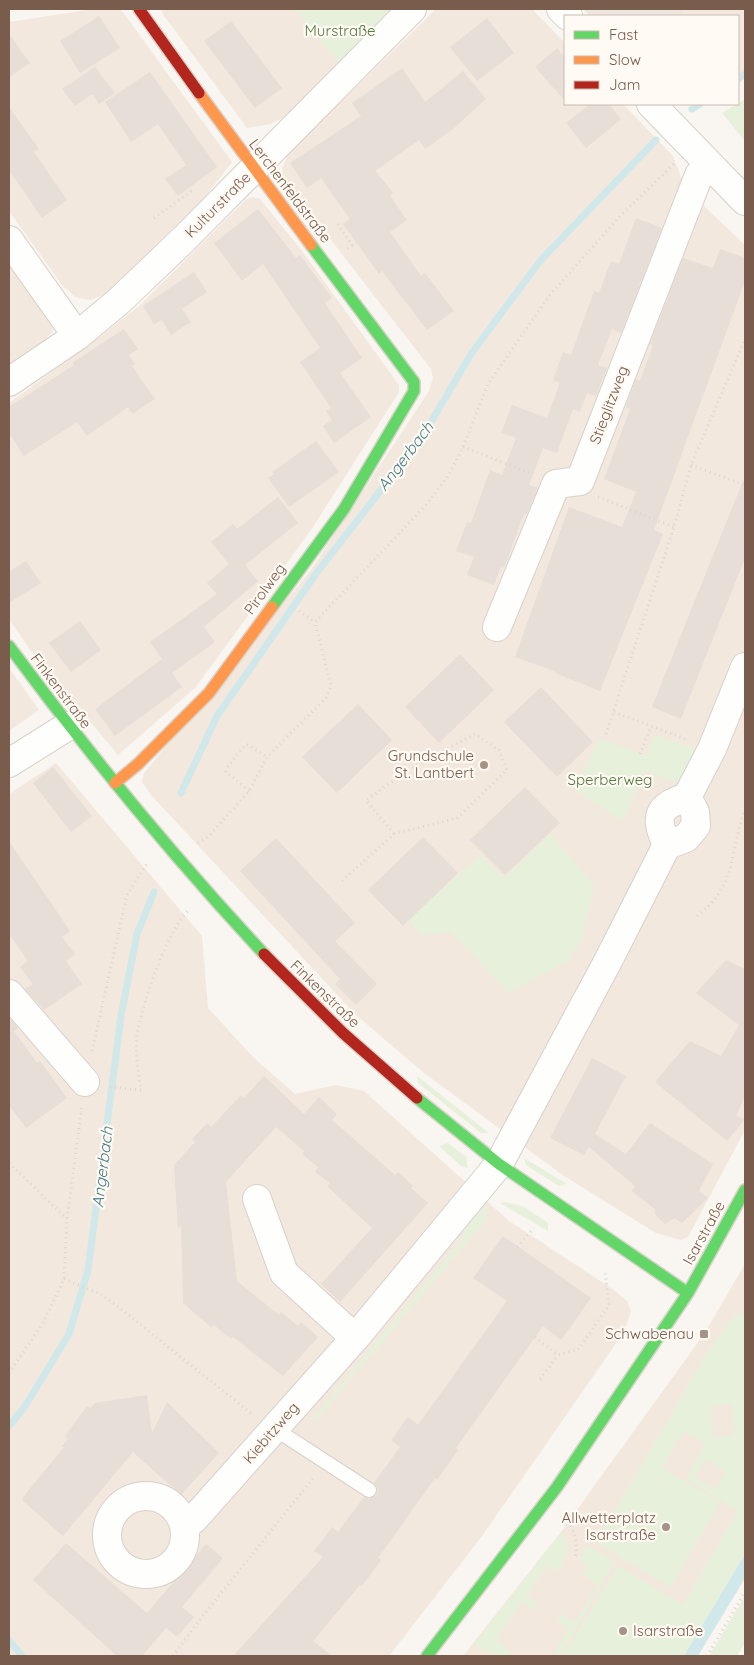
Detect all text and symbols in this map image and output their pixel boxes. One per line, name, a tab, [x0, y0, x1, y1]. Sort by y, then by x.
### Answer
legend	[564, 15, 739, 105]
park label: Murstraße	[304, 21, 376, 40]
text: Fast	[609, 25, 638, 44]
text: Slow	[609, 50, 641, 69]
text: Jam	[609, 75, 640, 94]
street label: Lerchenfeldstraße	[245, 135, 336, 246]
street label: Kulturstraße	[181, 168, 255, 242]
street label: Stieglitzweg	[585, 363, 632, 447]
water label: Angerbach	[373, 417, 438, 494]
street label: Pirolweg	[240, 559, 290, 618]
street label: Finkenstraße	[27, 649, 96, 732]
place label: Grundschule St. Lantbert	[388, 746, 474, 782]
marker: Grundschule St. Lantbert	[478, 759, 490, 771]
park label: Sperberweg	[568, 770, 652, 789]
street label: Finkenstraße	[287, 956, 364, 1032]
water label: Angerbach	[87, 1125, 117, 1209]
street label: Isarstraße	[678, 1197, 729, 1268]
place label: Schwabenau	[605, 1324, 694, 1343]
marker: Schwabenau	[698, 1328, 710, 1340]
street label: Kiebitzweg	[239, 1398, 303, 1467]
place label: Allwetterplatz Isarstraße	[562, 1508, 656, 1544]
marker: Allwetterplatz Isarstraße	[660, 1521, 672, 1533]
place label: Isarstraße	[633, 1621, 703, 1640]
marker: Isarstraße	[617, 1625, 629, 1637]

